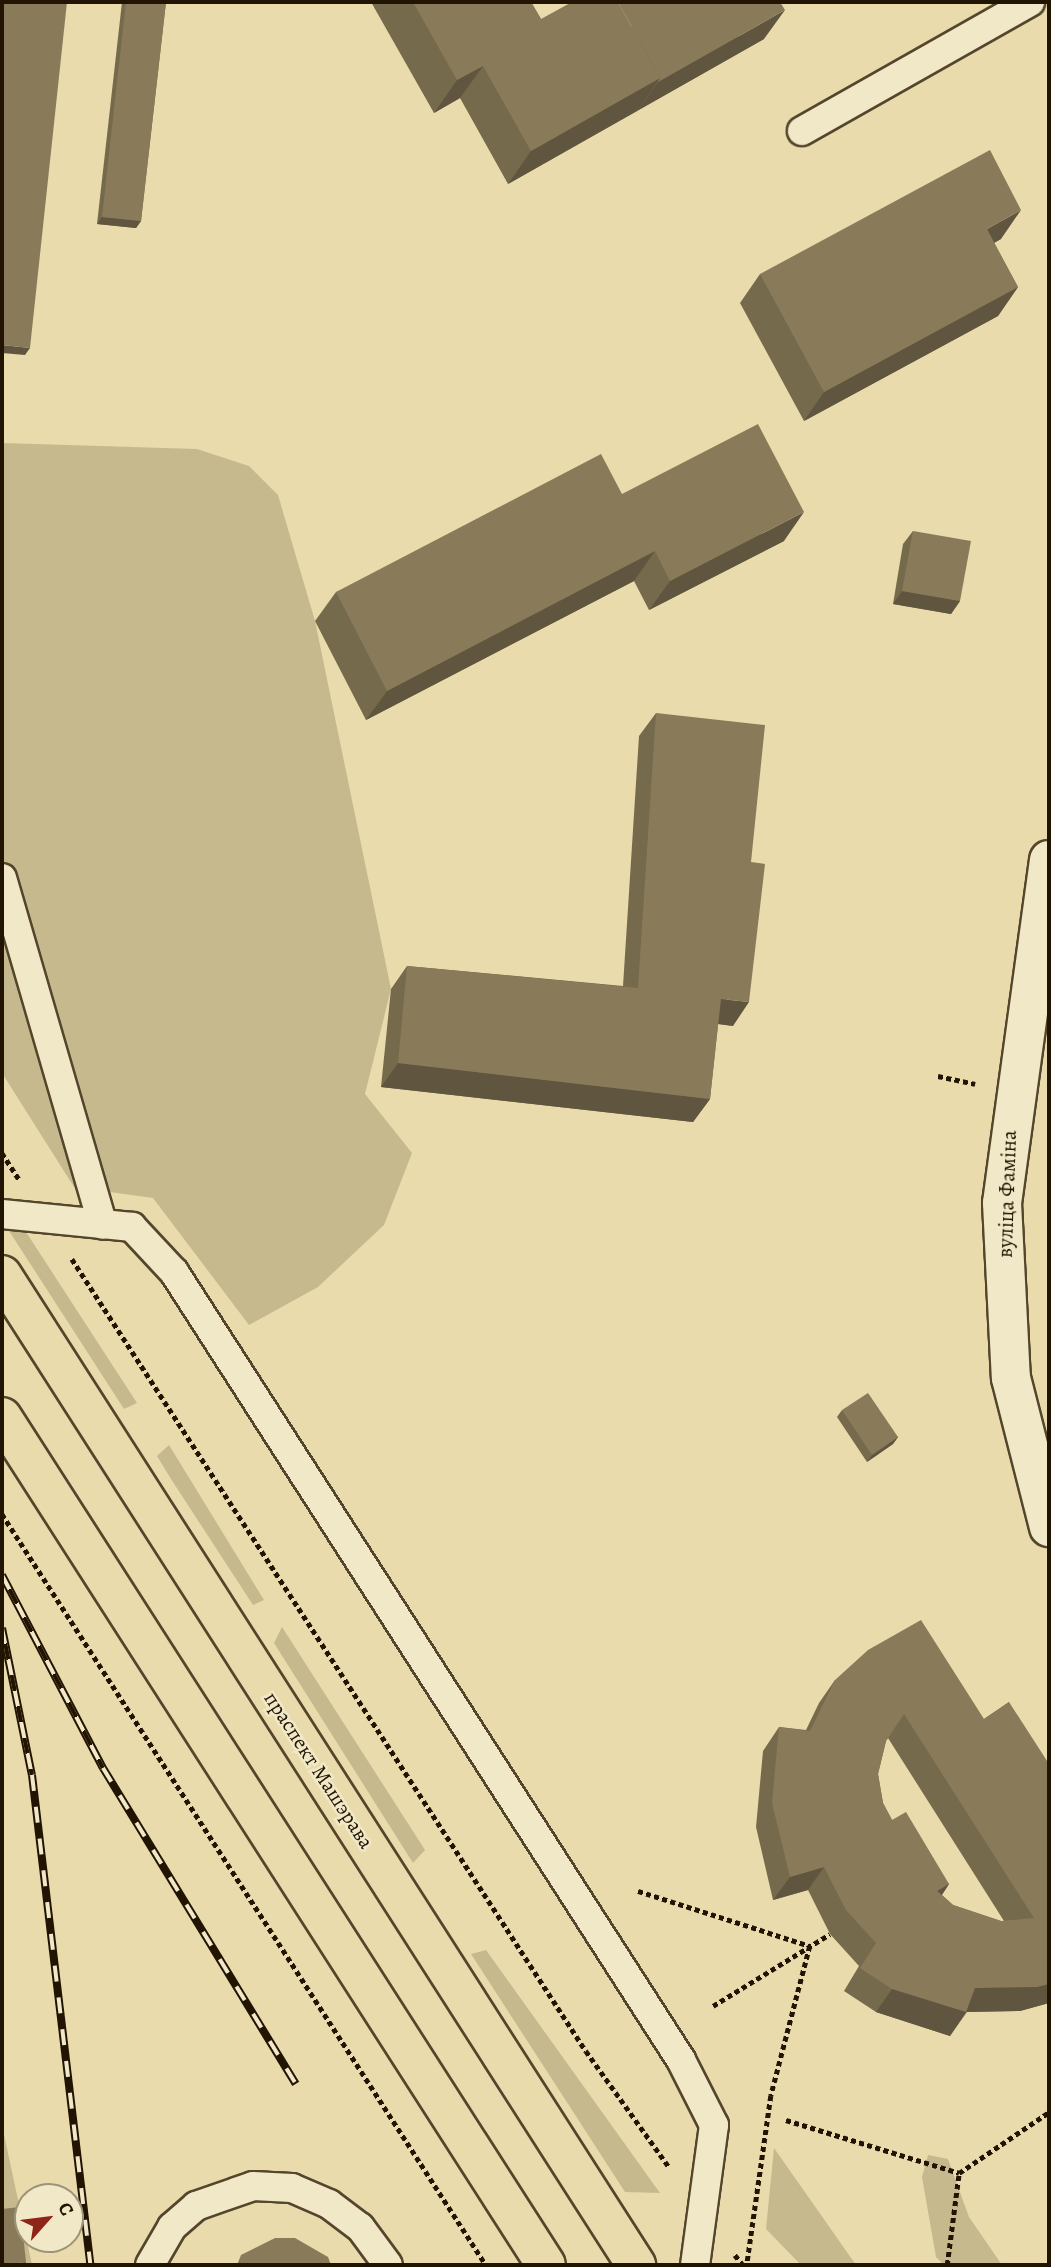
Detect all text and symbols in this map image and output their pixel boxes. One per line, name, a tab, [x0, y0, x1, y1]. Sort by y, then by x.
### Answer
street label: вуліца Фаміна	[992, 1130, 1022, 1258]
street label: праспект Машэрава	[259, 1687, 379, 1853]
north arrow	[14, 2183, 84, 2253]
text: С	[52, 2198, 80, 2220]

